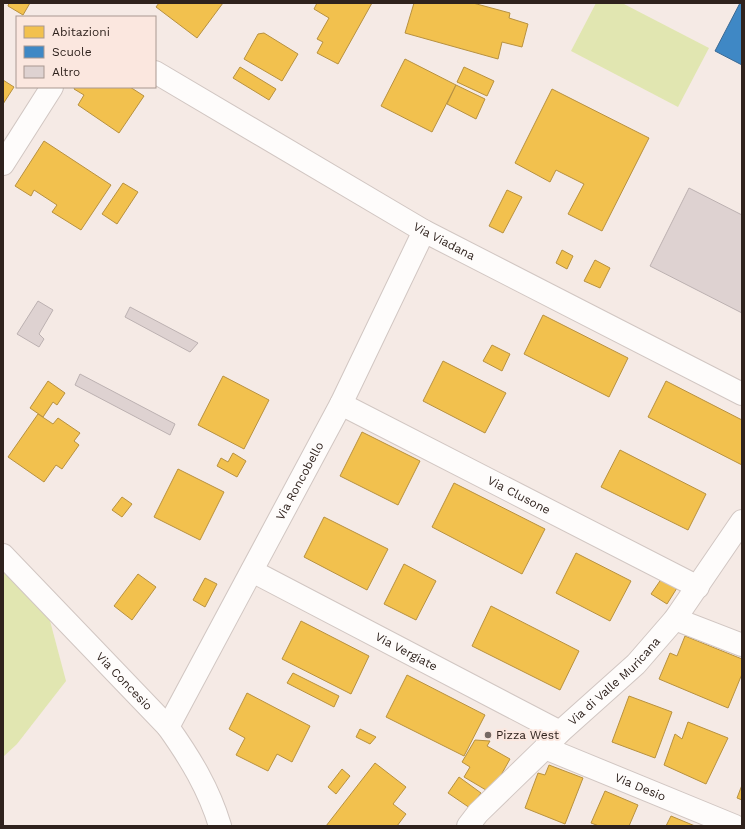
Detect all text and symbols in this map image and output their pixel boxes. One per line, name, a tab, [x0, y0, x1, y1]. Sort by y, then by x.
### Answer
legend	[16, 16, 156, 88]
text: Abitazioni	[52, 25, 110, 39]
text: Scuole	[52, 45, 92, 59]
text: Altro	[52, 65, 80, 79]
street label: Via Viadana	[411, 219, 477, 263]
street label: Via Roncobello	[273, 439, 326, 523]
street label: Via Clusone	[485, 473, 553, 517]
street label: Via Vergiate	[373, 630, 440, 674]
street label: Via di Valle Muricana	[565, 634, 663, 728]
street label: Via Concesio	[93, 649, 155, 713]
place label: Pizza West	[496, 728, 559, 742]
marker: Pizza West	[483, 730, 493, 740]
street label: Via Desio	[613, 770, 668, 804]

